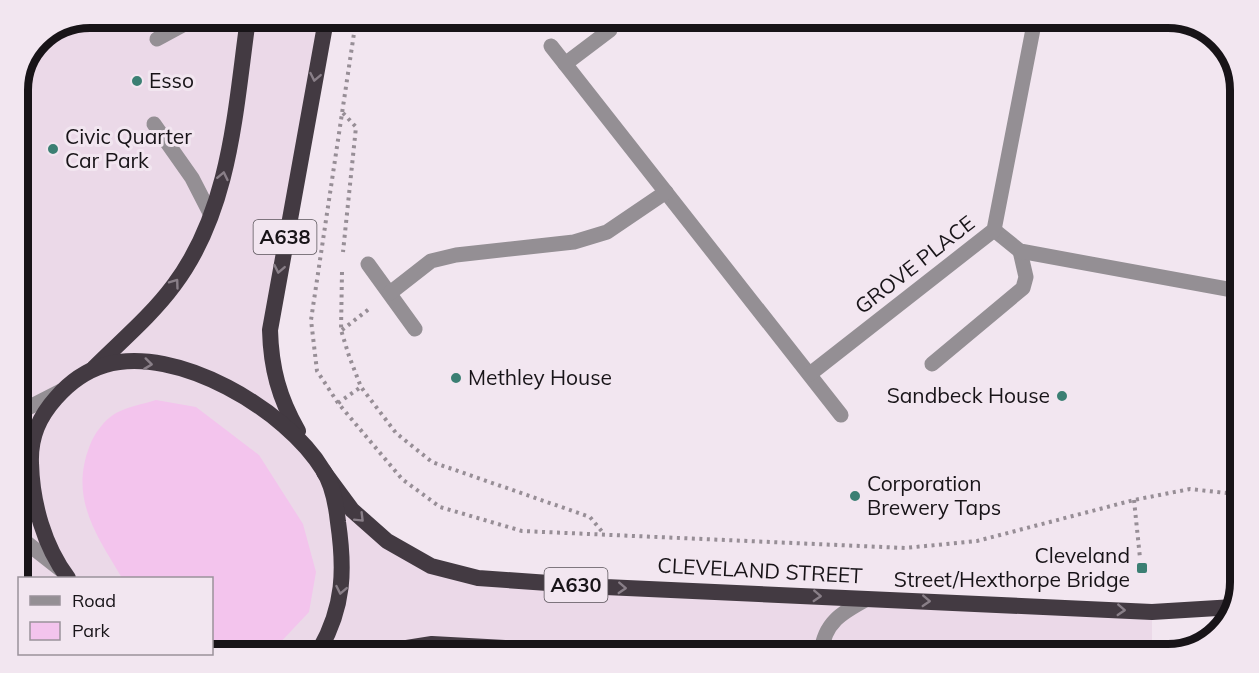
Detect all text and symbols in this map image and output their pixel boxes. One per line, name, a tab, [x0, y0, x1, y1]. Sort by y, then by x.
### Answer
place label: Esso	[149, 67, 194, 93]
one-way arrow	[309, 72, 322, 82]
marker: Esso	[130, 74, 144, 88]
place label: Civic Quarter Car Park	[65, 123, 192, 173]
marker: Civic Quarter Car Park	[46, 142, 60, 156]
one-way arrow	[216, 171, 229, 181]
street label: GROVE PLACE	[849, 209, 979, 319]
road number: A638	[254, 220, 316, 254]
one-way arrow	[273, 263, 286, 273]
one-way arrow	[168, 278, 179, 289]
one-way arrow	[144, 357, 153, 369]
place label: Methley House	[468, 364, 612, 390]
marker: Methley House	[449, 371, 463, 385]
place label: Sandbeck House	[887, 382, 1050, 408]
marker: Sandbeck House	[1055, 389, 1069, 403]
place label: Corporation Brewery Taps	[867, 470, 1001, 520]
marker: Corporation Brewery Taps	[848, 489, 862, 503]
one-way arrow	[353, 511, 363, 522]
place label: Cleveland Street/Hexthorpe Bridge	[894, 542, 1130, 592]
street label: CLEVELAND STREET	[657, 552, 864, 588]
marker: Cleveland Street/Hexthorpe Bridge	[1135, 561, 1149, 575]
road number: A630	[544, 568, 608, 602]
legend	[18, 577, 213, 655]
one-way arrow	[617, 581, 626, 594]
one-way arrow	[335, 585, 348, 595]
text: Road	[72, 589, 116, 612]
one-way arrow	[812, 590, 821, 603]
one-way arrow	[921, 595, 930, 608]
one-way arrow	[1116, 604, 1125, 617]
text: Park	[72, 619, 111, 642]

